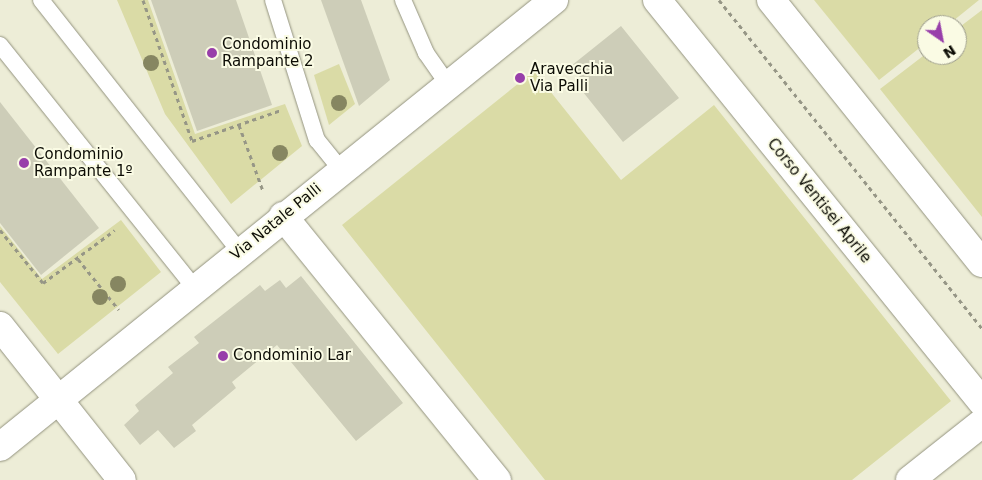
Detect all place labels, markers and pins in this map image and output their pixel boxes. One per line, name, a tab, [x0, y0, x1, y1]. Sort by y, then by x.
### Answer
place label: Condominio Rampante 2	[222, 35, 314, 70]
marker: Condominio Rampante 2	[206, 47, 218, 59]
place label: Aravecchia Via Palli	[530, 60, 613, 95]
marker: Aravecchia Via Palli	[514, 72, 526, 84]
place label: Condominio Rampante 1º	[34, 145, 133, 180]
marker: Condominio Rampante 1º	[18, 157, 30, 169]
place label: Condominio Lar	[233, 347, 351, 365]
marker: Condominio Lar	[217, 350, 229, 362]

